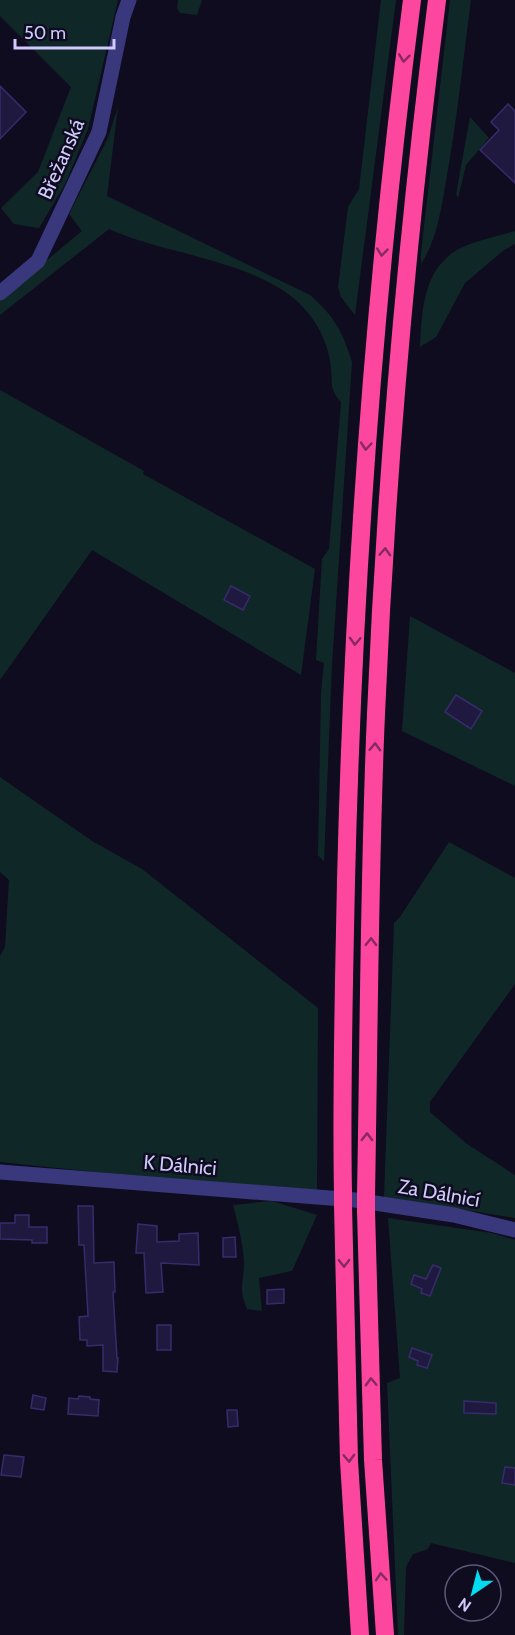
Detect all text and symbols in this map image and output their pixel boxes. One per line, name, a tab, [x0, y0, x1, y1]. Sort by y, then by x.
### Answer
scale bar	[15, 12, 114, 50]
text: 50 m	[24, 22, 66, 44]
one-way arrow	[399, 53, 411, 63]
street label: Břežanská	[33, 115, 89, 203]
one-way arrow	[376, 247, 389, 256]
one-way arrow	[360, 442, 373, 451]
one-way arrow	[378, 548, 391, 557]
one-way arrow	[348, 636, 361, 645]
one-way arrow	[369, 742, 381, 751]
one-way arrow	[365, 937, 377, 946]
one-way arrow	[361, 1132, 373, 1141]
street label: K Dálnici	[142, 1150, 218, 1180]
street label: Za Dálnicí	[396, 1174, 482, 1212]
one-way arrow	[338, 1259, 351, 1268]
one-way arrow	[365, 1377, 378, 1386]
one-way arrow	[343, 1454, 355, 1463]
north arrow	[443, 1563, 503, 1623]
one-way arrow	[375, 1572, 388, 1581]
text: N	[455, 1594, 475, 1616]

